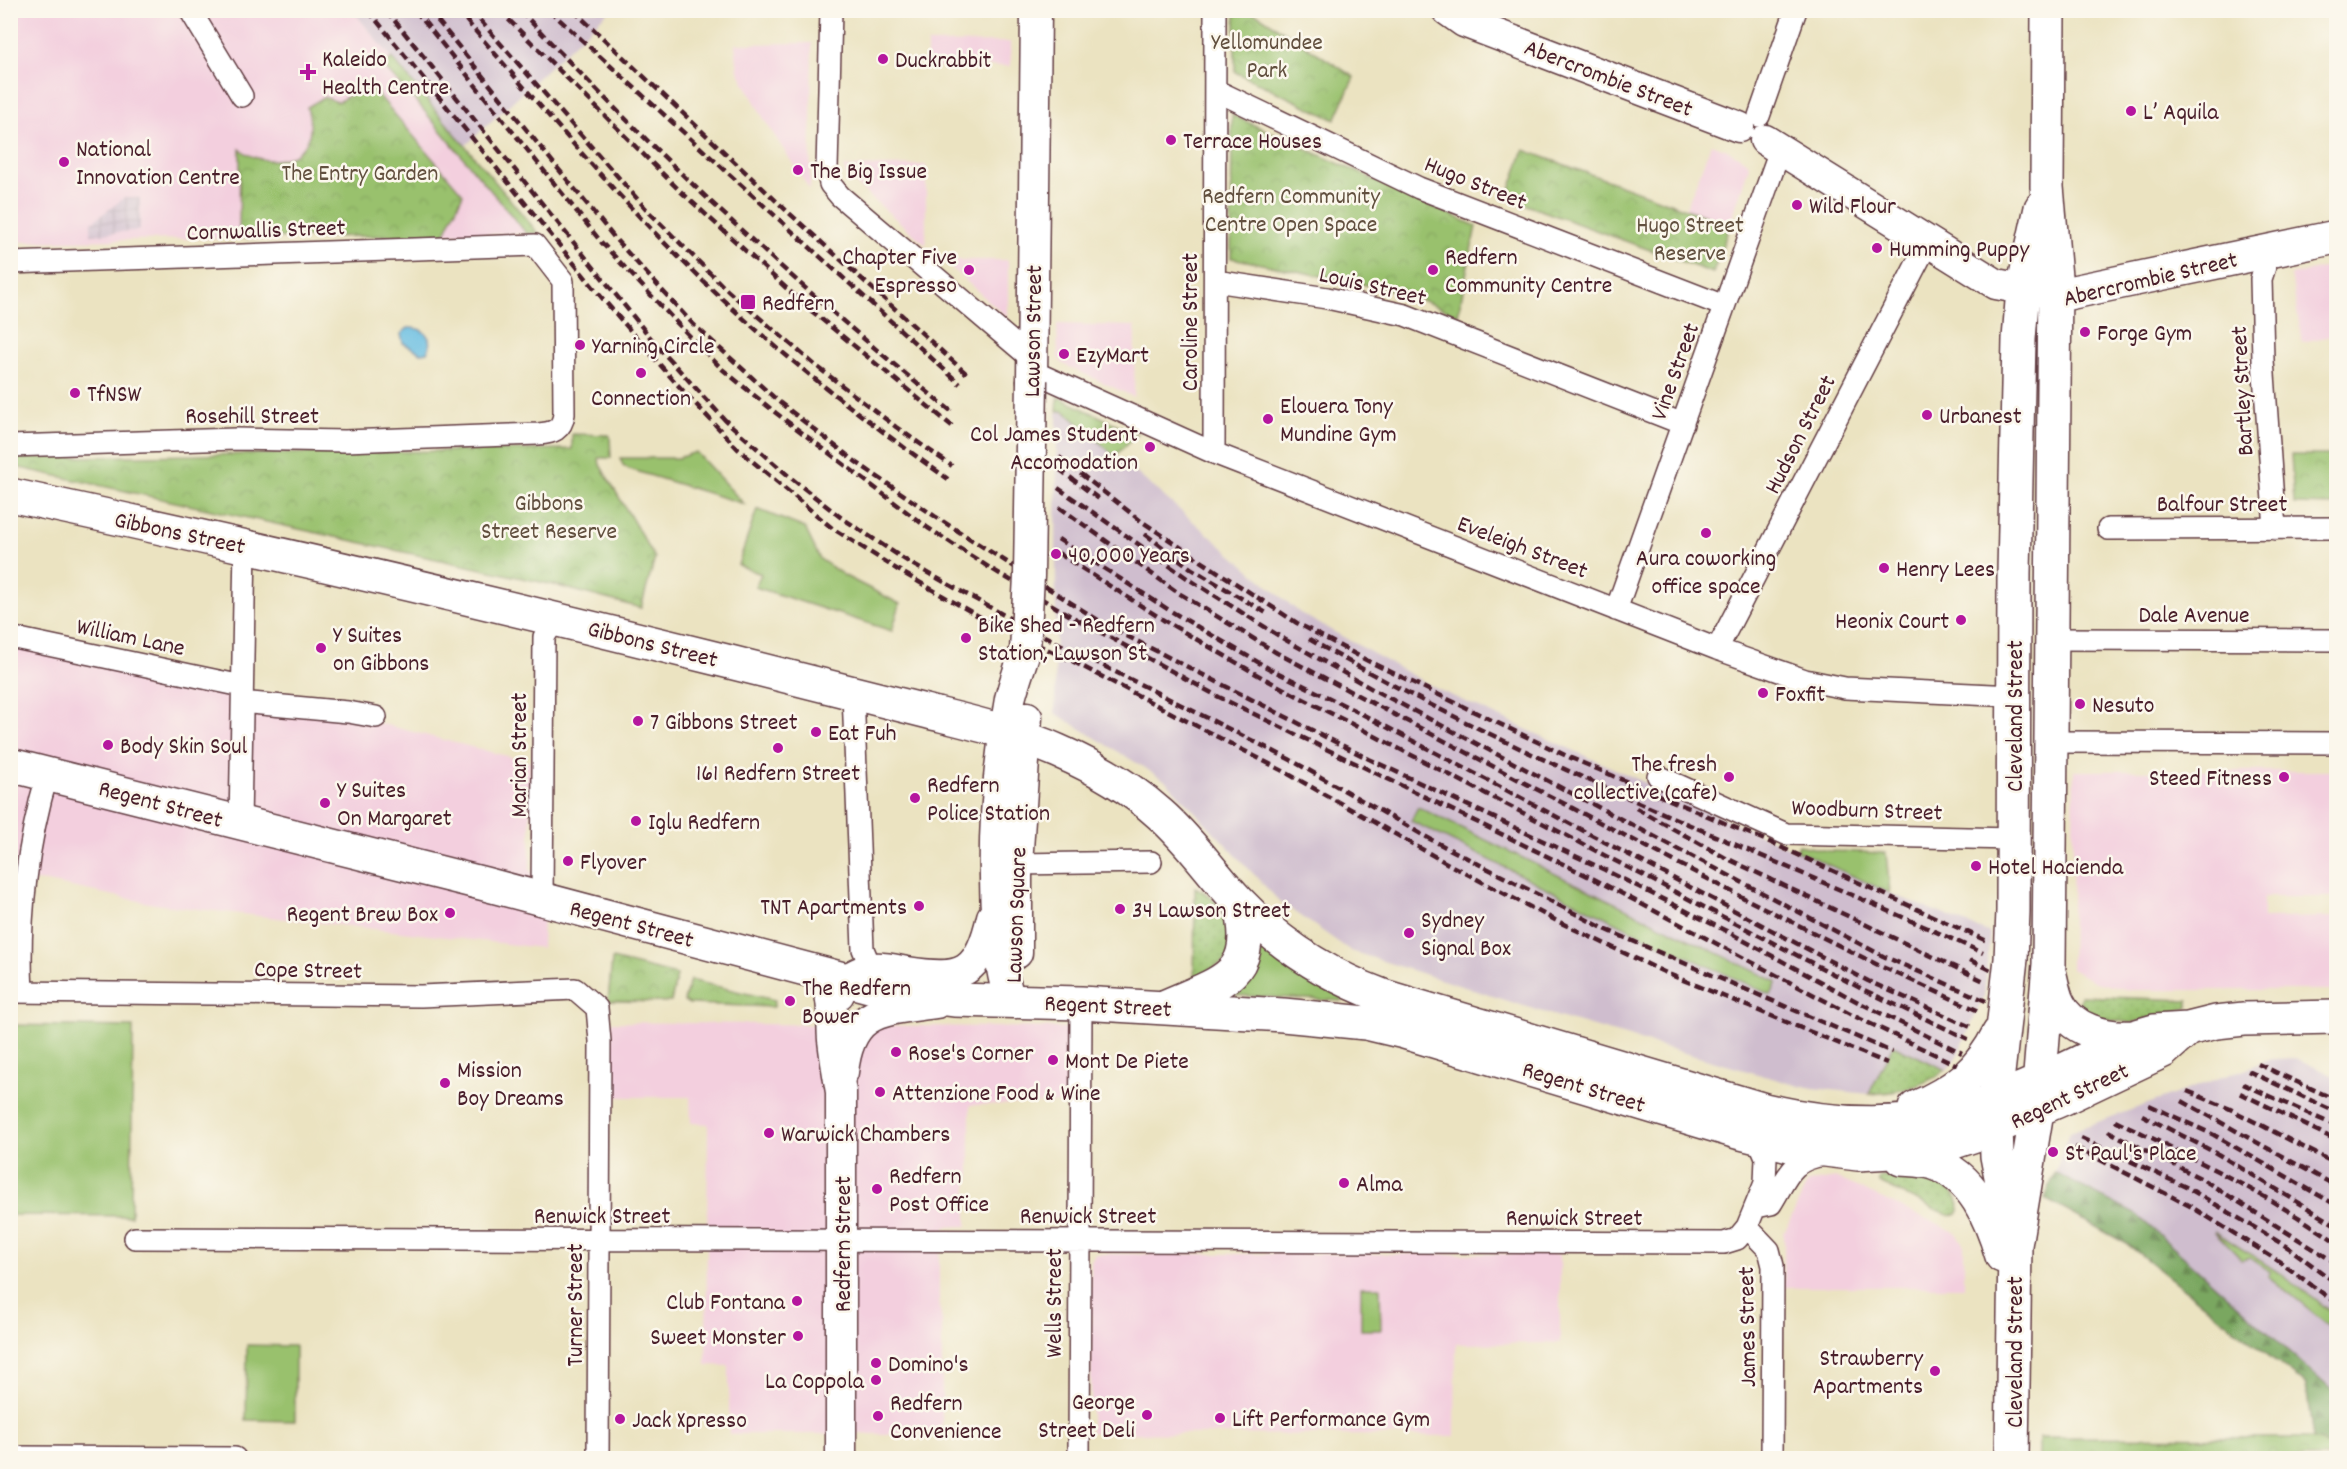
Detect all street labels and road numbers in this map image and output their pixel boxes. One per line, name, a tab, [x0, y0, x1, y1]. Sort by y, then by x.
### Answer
street label: Abercrombie Street	[1519, 32, 1697, 128]
street label: Hugo Street	[1419, 149, 1531, 221]
street label: Cornwallis Street	[186, 212, 346, 252]
street label: Abercrombie Street	[2060, 244, 2241, 317]
street label: Caroline Street	[1175, 253, 1209, 391]
street label: Louis Street	[1315, 259, 1429, 317]
street label: Lawson Street	[1017, 265, 1053, 397]
street label: Vine Street	[1644, 318, 1710, 425]
street label: Bartley Street	[2224, 325, 2264, 457]
street label: Hudson Street	[1757, 370, 1846, 501]
street label: Rosehill Street	[185, 401, 319, 435]
street label: Balfour Street	[2157, 489, 2287, 523]
street label: Gibbons Street	[111, 504, 248, 565]
street label: Eveleigh Street	[1452, 508, 1592, 589]
street label: Dale Avenue	[2138, 600, 2250, 634]
street label: William Lane	[73, 611, 188, 667]
street label: Gibbons Street	[584, 613, 721, 679]
street label: Cleveland Street	[2000, 640, 2034, 792]
street label: Marian Street	[504, 692, 538, 817]
street label: Regent Street	[94, 773, 226, 839]
street label: Woodburn Street	[1791, 792, 1943, 832]
street label: Lawson Square	[999, 846, 1037, 984]
street label: Regent Street	[565, 893, 697, 959]
street label: Cope Street	[254, 954, 362, 990]
street label: Regent Street	[1043, 988, 1172, 1028]
street label: Regent Street	[1517, 1054, 1649, 1124]
street label: Regent Street	[2005, 1055, 2135, 1140]
street label: Redfern Street	[828, 1176, 862, 1312]
street label: Renwick Street	[534, 1201, 670, 1235]
street label: Renwick Street	[1020, 1201, 1156, 1235]
street label: Renwick Street	[1506, 1203, 1642, 1237]
street label: Turner Street	[560, 1243, 594, 1367]
street label: Wells Street	[1039, 1248, 1073, 1358]
street label: James Street	[1731, 1266, 1767, 1388]
street label: Cleveland Street	[2000, 1276, 2034, 1428]

